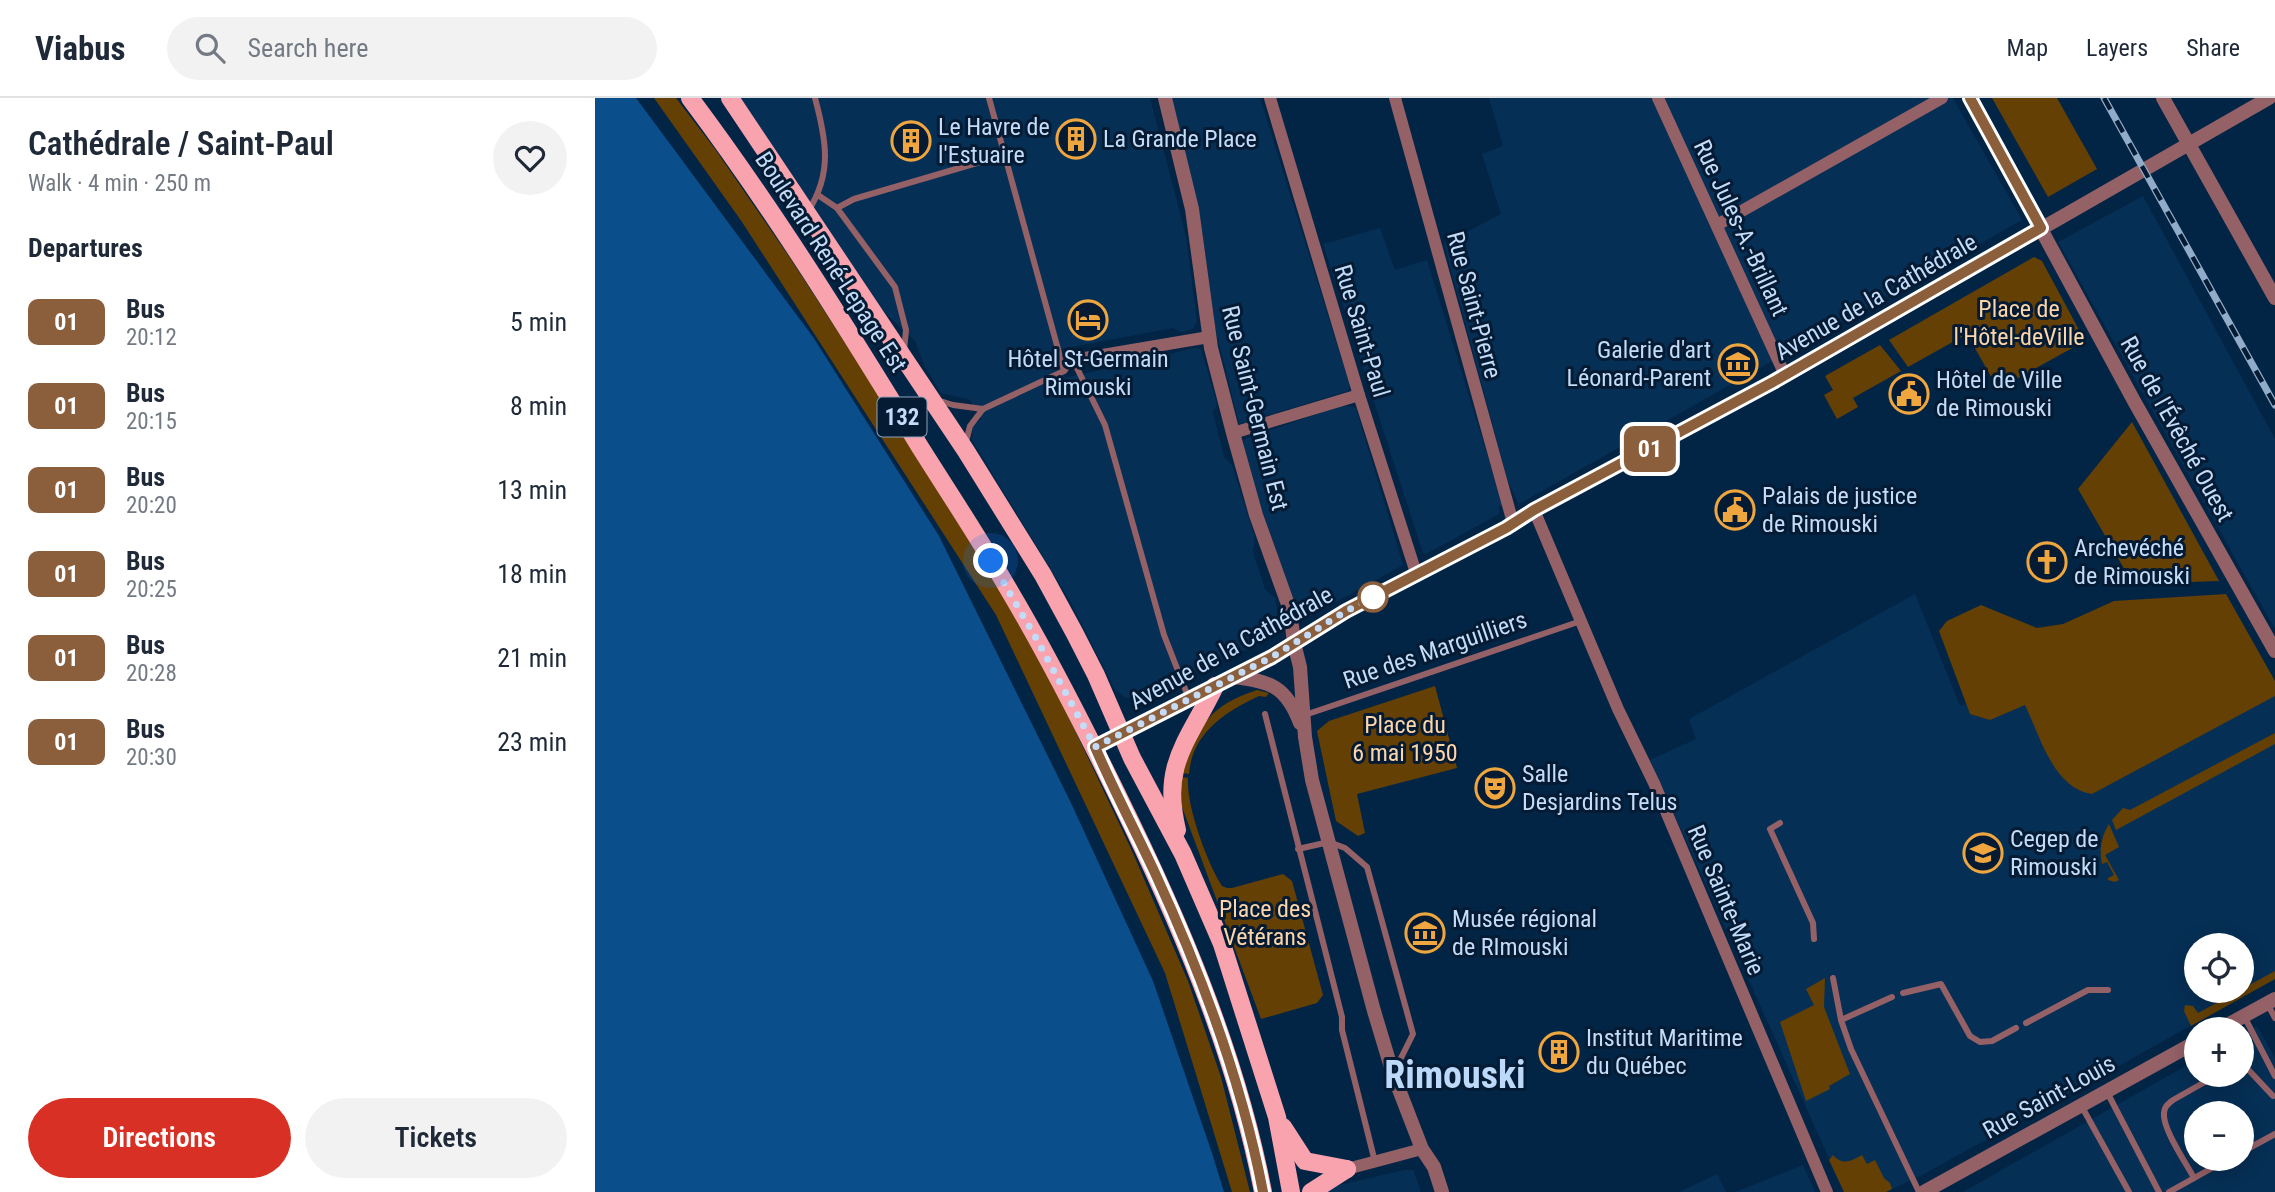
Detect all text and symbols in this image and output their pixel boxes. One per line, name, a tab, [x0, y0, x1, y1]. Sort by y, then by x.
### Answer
search box	[167, 17, 657, 80]
text: Viabus	[35, 29, 125, 68]
icon: search	[191, 29, 229, 67]
text: Search here	[247, 33, 368, 63]
text: Map	[2007, 34, 2048, 62]
text: Layers	[2086, 34, 2148, 62]
text: Share	[2186, 34, 2240, 62]
place label: Le Havre de l'Estuaire	[938, 113, 1050, 169]
building icon: La Grande Place	[1055, 118, 1097, 160]
building icon: Le Havre de l'Estuaire	[890, 120, 932, 162]
button: heart	[493, 121, 567, 195]
text: Cathédrale / Saint-Paul	[28, 124, 334, 163]
place label: La Grande Place	[1103, 125, 1257, 153]
street label: Rue Jules-A.-Brillant	[1688, 135, 1794, 321]
street label: Boulevard René-Lepage Est	[749, 147, 913, 377]
text: Walk · 4 min · 250 m	[28, 170, 211, 197]
street label: Rue Saint-Pierre	[1441, 228, 1507, 382]
street label: Avenue de la Cathédrale	[1770, 228, 1982, 366]
text: Departures	[28, 233, 143, 263]
street label: Rue Saint-Paul	[1329, 261, 1395, 401]
text: Bus	[126, 294, 165, 324]
park label: Place de l'Hôtel-deVille	[1954, 295, 2084, 351]
hotel icon: Hôtel St-Germain Rimouski	[1067, 299, 1109, 341]
street label: Rue Saint-Germain Est	[1216, 303, 1294, 513]
text: 5 min	[510, 307, 567, 337]
text: 01	[54, 308, 79, 336]
text: 20:12	[126, 324, 177, 351]
street label: Rue de l'Évêché Ouest	[2115, 332, 2239, 526]
place label: Galerie d'art Léonard-Parent	[1566, 336, 1711, 392]
museum icon: Galerie d'art Léonard-Parent	[1717, 343, 1759, 385]
place label: Hôtel St-Germain Rimouski	[1007, 345, 1169, 401]
place label: Hôtel de Ville de Rimouski	[1936, 366, 2062, 422]
public building icon: Hôtel de Ville de Rimouski	[1888, 373, 1930, 415]
text: Bus	[126, 378, 165, 408]
text: 8 min	[510, 391, 567, 421]
text: 01	[54, 392, 79, 420]
road number: 132	[877, 398, 927, 436]
text: 20:15	[126, 408, 177, 435]
line badge: 01	[1619, 426, 1681, 472]
text: 01	[1638, 435, 1662, 463]
text: Bus	[126, 462, 165, 492]
text: 13 min	[497, 475, 567, 505]
text: 01	[54, 476, 79, 504]
place label: Palais de justice de Rimouski	[1762, 482, 1917, 538]
public building icon: Palais de justice de Rimouski	[1714, 489, 1756, 531]
text: 20:20	[126, 492, 177, 519]
place label: Archevéché de Rimouski	[2074, 534, 2190, 590]
church icon: Archevéché de Rimouski	[2026, 541, 2068, 583]
your location	[973, 543, 1008, 578]
text: Bus	[126, 546, 165, 576]
text: 18 min	[497, 559, 567, 589]
text: 01	[54, 560, 79, 588]
text: 20:25	[126, 576, 177, 603]
street label: Avenue de la Cathédrale	[1125, 581, 1337, 715]
unlabelled marker	[1358, 582, 1388, 612]
street label: Rue des Marguilliers	[1339, 605, 1531, 695]
text: Bus	[126, 630, 165, 660]
text: 21 min	[497, 643, 567, 673]
text: 01	[54, 644, 79, 672]
text: 20:28	[126, 660, 177, 687]
park label: Place du 6 mai 1950	[1352, 711, 1458, 767]
text: Bus	[126, 714, 165, 744]
text: 23 min	[497, 727, 567, 757]
text: 01	[54, 728, 79, 756]
text: 20:30	[126, 744, 177, 771]
place label: Salle Desjardins Telus	[1522, 760, 1678, 816]
theatre icon: Salle Desjardins Telus	[1474, 767, 1516, 809]
street label: Rue Sainte-Marie	[1682, 821, 1770, 979]
place label: Cegep de Rimouski	[2010, 825, 2098, 881]
school or university icon: Cegep de Rimouski	[1962, 832, 2004, 874]
park label: Place des Vétérans	[1219, 895, 1311, 951]
place label: Musée régional de RImouski	[1452, 905, 1597, 961]
museum icon: Musée régional de RImouski	[1404, 912, 1446, 954]
map controls	[2184, 933, 2254, 1171]
button: locate	[2184, 933, 2254, 1003]
button: +	[2184, 1017, 2254, 1087]
place label: Institut Maritime du Québec	[1586, 1024, 1743, 1080]
building icon: Institut Maritime du Québec	[1538, 1031, 1580, 1073]
street label: Rue Saint-Louis	[1978, 1049, 2120, 1145]
district label: Rimouski	[1384, 1053, 1526, 1097]
button: Directions	[28, 1098, 291, 1178]
button: Tickets	[305, 1098, 567, 1178]
button: −	[2184, 1101, 2254, 1171]

